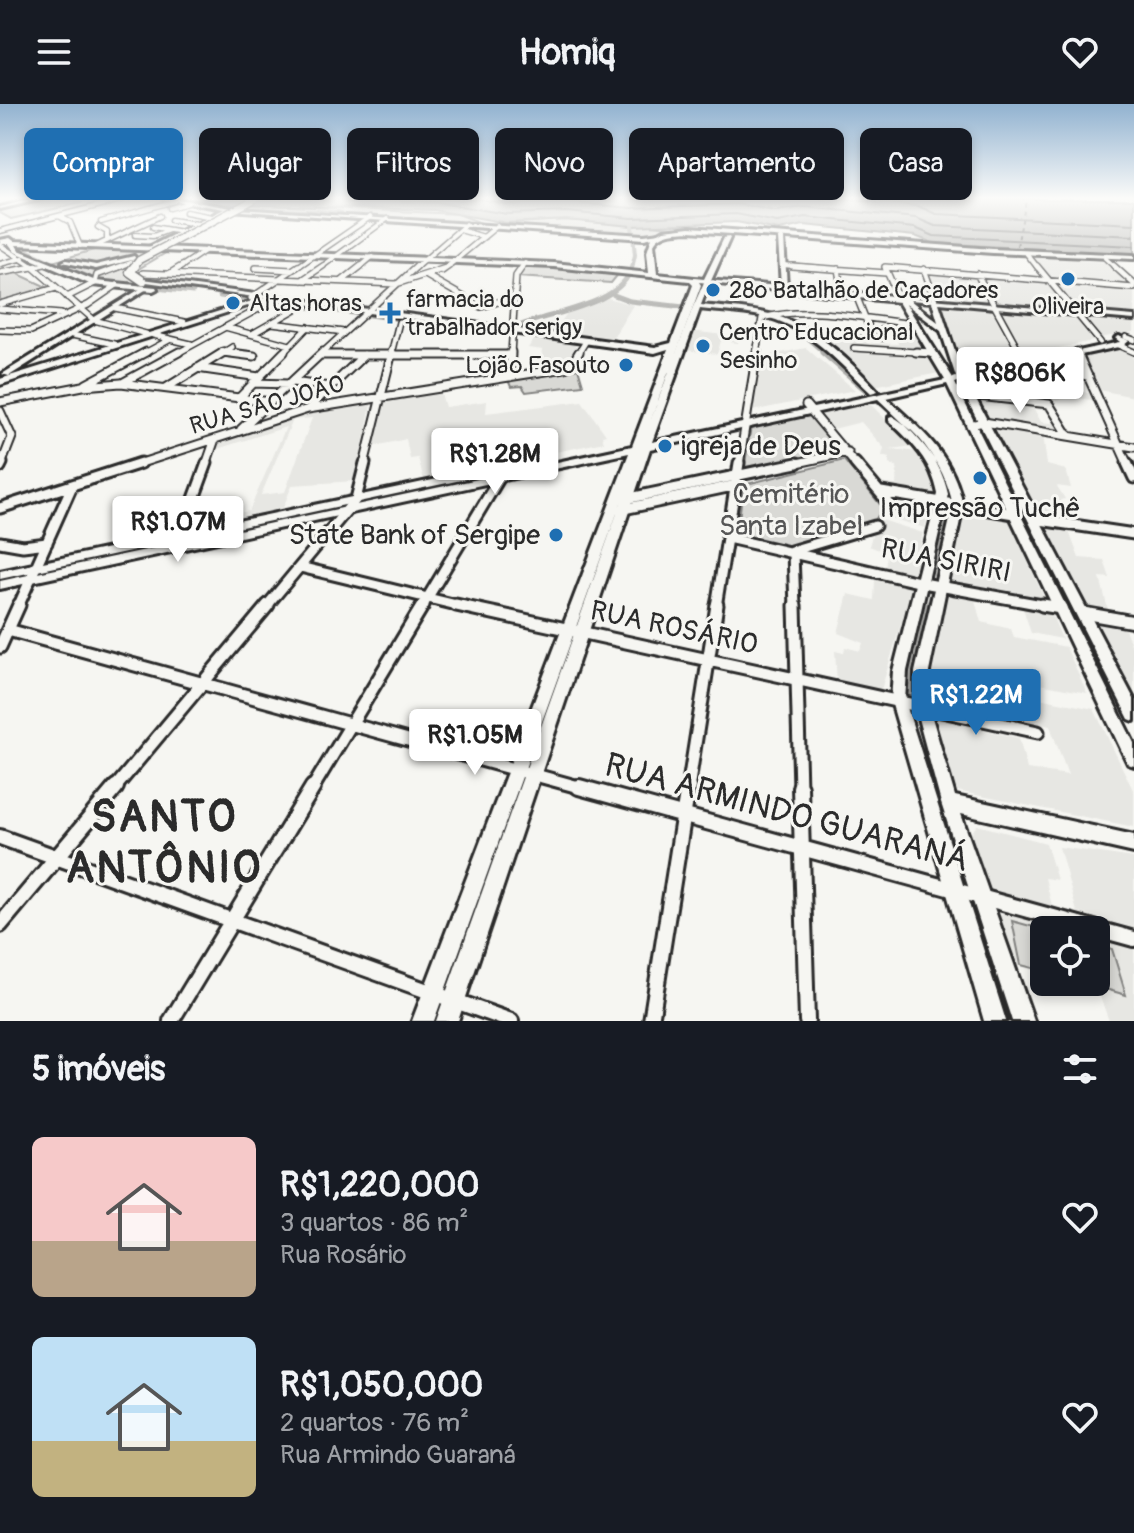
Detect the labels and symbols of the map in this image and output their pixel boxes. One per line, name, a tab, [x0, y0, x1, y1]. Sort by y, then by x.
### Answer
marker: Oliveira	[1059, 270, 1077, 288]
place label: 28º Batalhão de Caçadores	[729, 276, 999, 305]
marker: 28º Batalhão de Caçadores	[704, 281, 722, 299]
place label: farmacia do trabalhador serigy	[405, 285, 582, 342]
place label: Altas horas	[249, 289, 362, 318]
place label: Oliveira	[1032, 292, 1104, 321]
marker: Altas horas	[224, 294, 242, 312]
marker: farmacia do trabalhador serigy	[381, 304, 399, 322]
place label: Centro Educacional Sesinho	[719, 318, 914, 375]
marker: Centro Educacional Sesinho	[694, 337, 712, 355]
pin: R$806K	[955, 347, 1085, 415]
place label: Lojão Fasouto	[465, 351, 610, 380]
marker: Lojão Fasouto	[617, 356, 635, 374]
street label: RUA SÃO JOÃO	[186, 369, 348, 441]
pin: R$1.28M	[421, 428, 569, 496]
place label: igreja de Deus	[681, 429, 841, 464]
marker: igreja de Deus	[656, 437, 674, 455]
marker: Impressão Tuchê	[971, 469, 989, 487]
park label: Cemitério Santa Izabel	[719, 477, 863, 544]
place label: Impressão Tuchê	[880, 491, 1080, 526]
pin: R$1.07M	[104, 496, 252, 564]
place label: State Bank of Sergipe	[289, 518, 540, 553]
marker: State Bank of Sergipe	[547, 526, 565, 544]
street label: RUA SIRIRI	[878, 531, 1014, 591]
street label: RUA ROSÁRIO	[587, 593, 761, 663]
pin: R$1.22M	[902, 669, 1050, 737]
pin: R$1.05M	[401, 709, 549, 777]
street label: RUA ARMINDO GUARANÁ	[600, 744, 974, 882]
district label: SANTO ANTÔNIO	[66, 790, 262, 896]

